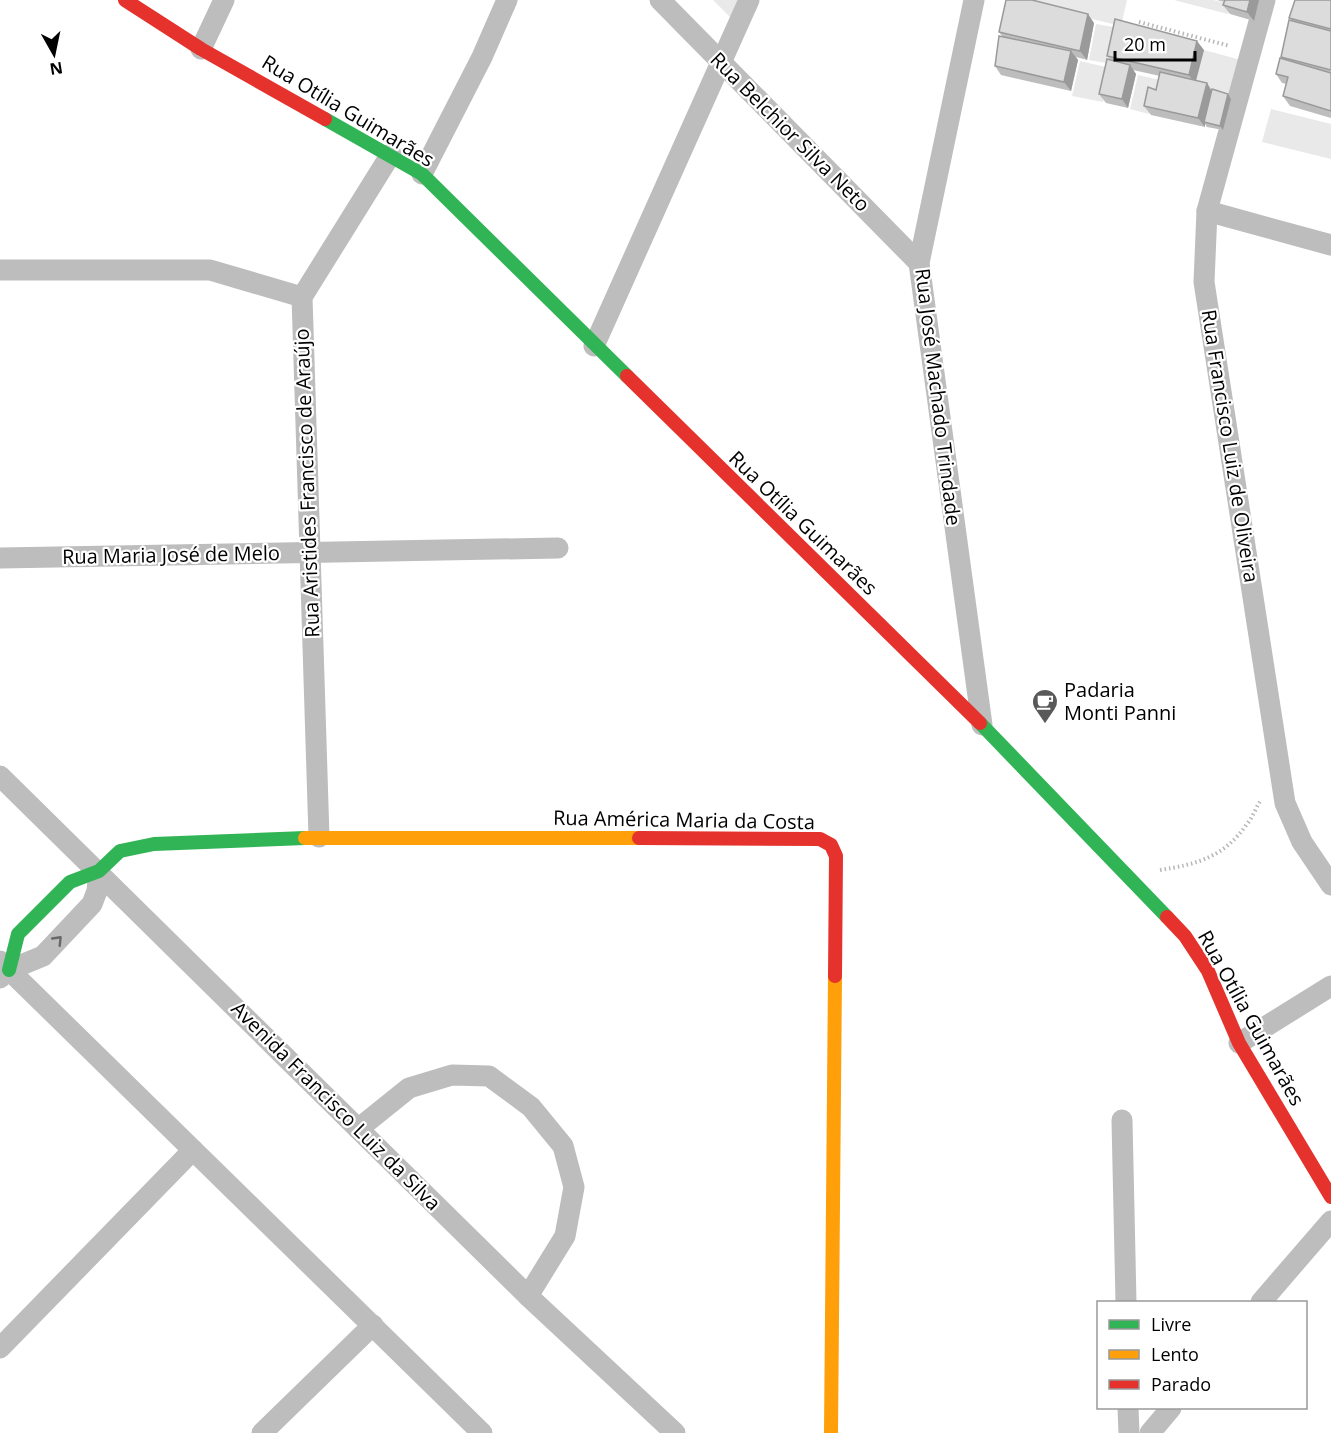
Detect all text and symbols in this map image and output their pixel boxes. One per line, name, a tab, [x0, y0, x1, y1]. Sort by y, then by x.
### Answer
north arrow	[24, 24, 84, 84]
scale bar	[1115, 24, 1194, 62]
text: 20 m	[1124, 32, 1166, 56]
street label: Rua Belchior Silva Neto	[705, 46, 876, 217]
street label: Rua Otília Guimarães	[257, 48, 439, 173]
text: N	[48, 57, 64, 81]
street label: Rua José Machado Trindade	[909, 267, 968, 527]
street label: Rua Francisco Luiz de Oliveira	[1196, 308, 1265, 584]
street label: Rua Aristides Francisco de Araújo	[288, 328, 325, 638]
street label: Rua Otília Guimarães	[723, 445, 883, 601]
street label: Rua Maria José de Melo	[62, 539, 280, 570]
place label: Padaria Monti Panni	[1064, 676, 1176, 726]
cafe icon: Padaria Monti Panni	[1030, 687, 1060, 725]
street label: Rua América Maria da Costa	[553, 804, 815, 835]
street label: Rua Otília Guimarães	[1192, 925, 1311, 1110]
one-way arrow	[50, 937, 61, 948]
street label: Avenida Francisco Luiz da Silva	[226, 995, 447, 1216]
legend	[1097, 1301, 1307, 1409]
text: Livre	[1151, 1312, 1191, 1336]
text: Lento	[1151, 1342, 1199, 1366]
text: Parado	[1151, 1372, 1211, 1396]

